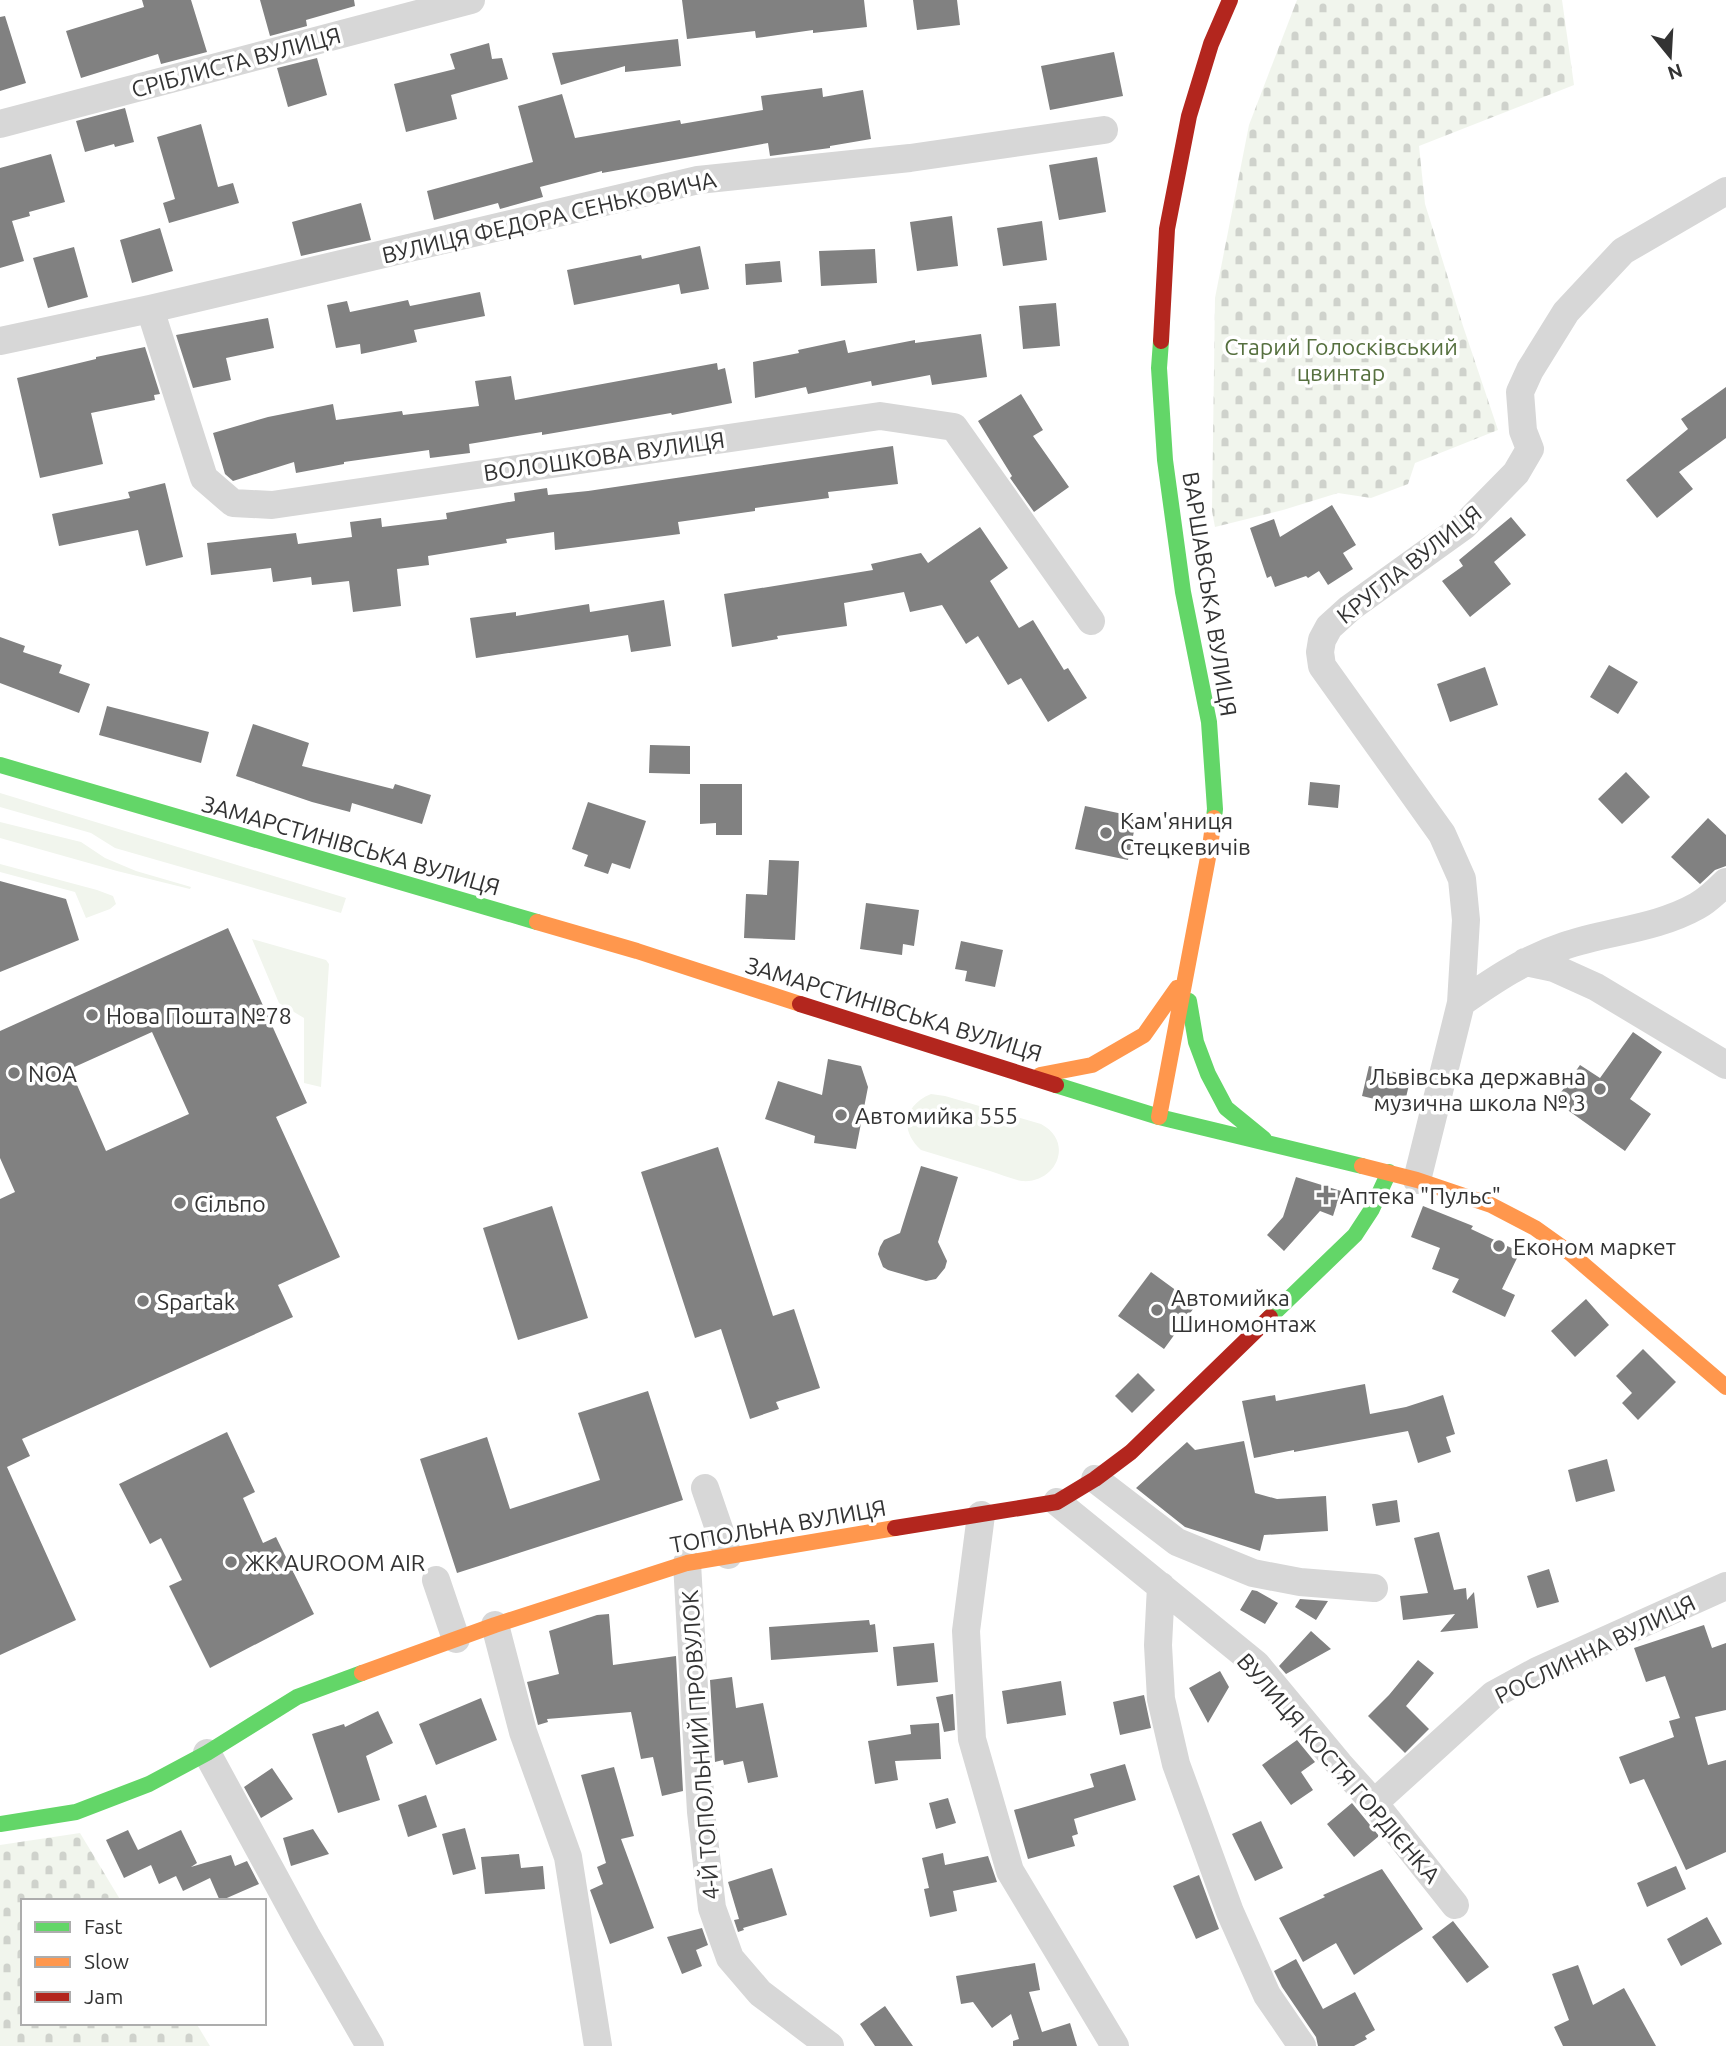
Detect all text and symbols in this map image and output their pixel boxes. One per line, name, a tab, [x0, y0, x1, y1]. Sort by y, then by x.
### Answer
north arrow	[1635, 21, 1705, 91]
street label: СРІБЛИСТА ВУЛИЦЯ	[129, 22, 343, 102]
text: N	[1665, 60, 1685, 85]
street label: ВУЛИЦЯ ФЕДОРА СЕНЬКОВИЧА	[379, 166, 719, 268]
park label: Старий Голосківський цвинтар	[1224, 334, 1458, 385]
street label: ВОЛОШКОВА ВУЛИЦЯ	[482, 427, 726, 485]
street label: ВАРШАВСЬКА ВУЛИЦЯ	[1178, 470, 1242, 718]
street label: КРУГЛА ВУЛИЦЯ	[1332, 500, 1486, 628]
street label: ЗАМАРСТИНІВСЬКА ВУЛИЦЯ	[199, 790, 503, 900]
place label: Кам'яниця Стецкевичів	[1120, 808, 1251, 859]
marker: Кам'яниця Стецкевичів	[1098, 825, 1114, 841]
street label: ЗАМАРСТИНІВСЬКА ВУЛИЦЯ	[743, 952, 1045, 1066]
place label: Нова Пошта №78	[106, 1003, 292, 1028]
marker: Нова Пошта №78	[84, 1007, 100, 1023]
place label: NOA	[28, 1061, 77, 1086]
place label: Львівська державна музична школа № 3	[1370, 1064, 1586, 1115]
marker: NOA	[6, 1065, 22, 1081]
marker: Львівська державна музична школа № 3	[1592, 1081, 1608, 1097]
place label: Автомийка 555	[855, 1103, 1018, 1128]
marker: Автомийка 555	[833, 1107, 849, 1123]
place label: Аптека "Пульс"	[1340, 1183, 1501, 1208]
marker: Аптека "Пульс"	[1318, 1187, 1334, 1203]
place label: Сільпо	[194, 1191, 266, 1216]
marker: Сільпо	[172, 1195, 188, 1211]
place label: Економ маркет	[1513, 1234, 1676, 1259]
marker: Економ маркет	[1491, 1238, 1507, 1254]
place label: Автомийка Шиномонтаж	[1171, 1285, 1317, 1336]
place label: Spartak	[157, 1289, 236, 1314]
marker: Spartak	[135, 1293, 151, 1309]
marker: Автомийка Шиномонтаж	[1149, 1302, 1165, 1318]
street label: ТОПОЛЬНА ВУЛИЦЯ	[668, 1495, 888, 1557]
place label: ЖК AUROOM AIR	[245, 1550, 425, 1575]
marker: ЖК AUROOM AIR	[223, 1554, 239, 1570]
street label: 4-Й ТОПОЛЬНИЙ ПРОВУЛОК	[677, 1589, 723, 1901]
street label: РОСЛИННА ВУЛИЦЯ	[1491, 1590, 1699, 1708]
street label: ВУЛИЦЯ КОСТЯ ГОРДІЄНКА	[1233, 1648, 1445, 1888]
legend	[21, 1899, 266, 2025]
text: Fast	[84, 1914, 122, 1938]
text: Slow	[84, 1949, 129, 1973]
text: Jam	[84, 1984, 123, 2008]

